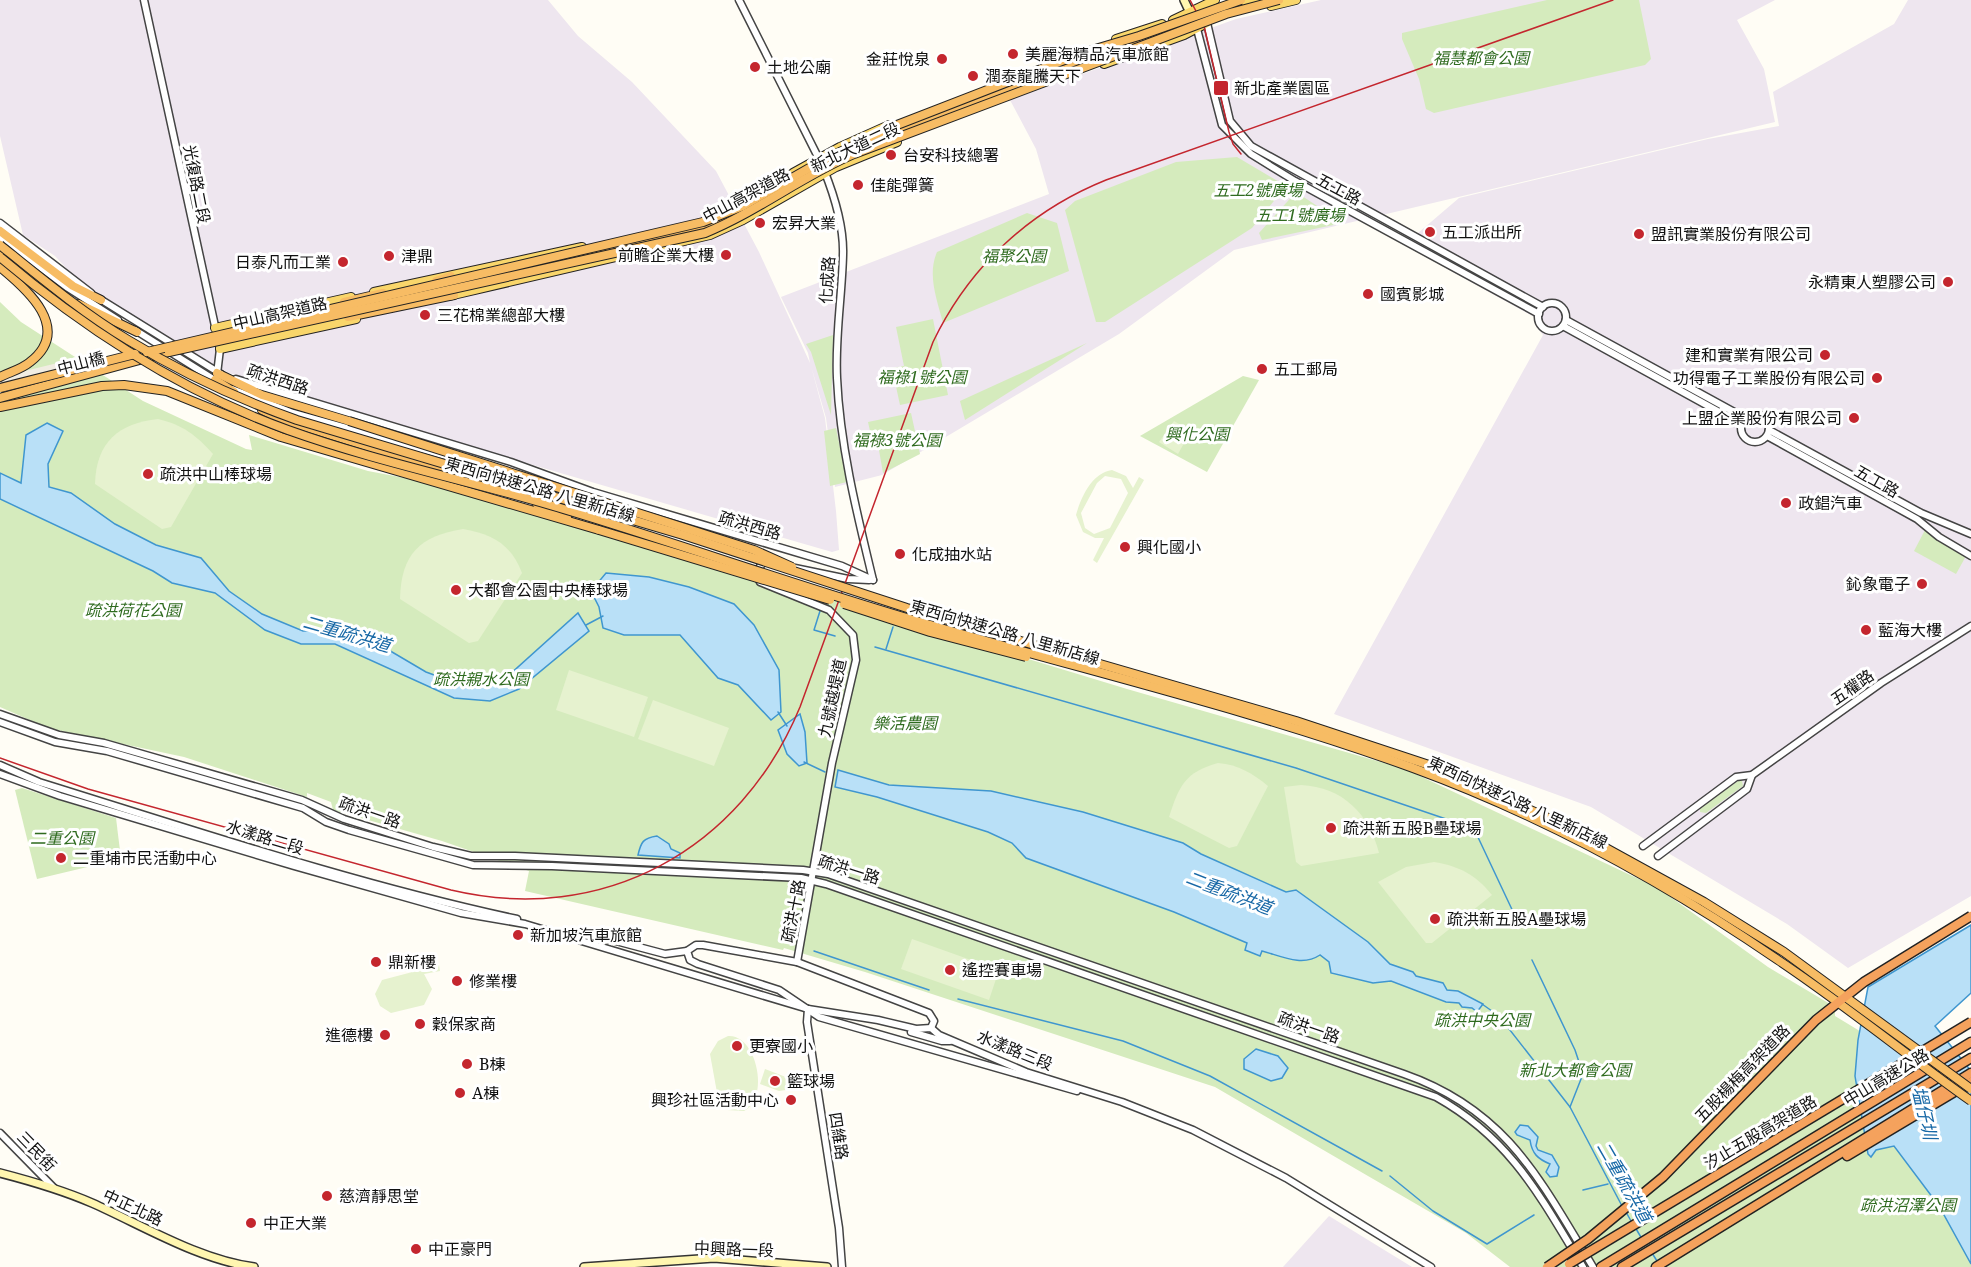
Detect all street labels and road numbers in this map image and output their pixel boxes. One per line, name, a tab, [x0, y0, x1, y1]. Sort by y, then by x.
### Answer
street label: 新北大道二段	[807, 117, 903, 177]
street label: 光復路二段	[179, 143, 215, 225]
street label: 中山高架道路	[698, 163, 794, 227]
street label: 五工路	[1313, 168, 1365, 210]
street label: 化成路	[814, 255, 840, 305]
street label: 中山高架道路	[231, 291, 329, 335]
street label: 中山橋	[55, 346, 107, 380]
street label: 疏洪西路	[244, 359, 312, 399]
street label: 東西向快速公路 八里新店線	[443, 451, 637, 527]
street label: 五工路	[1851, 460, 1903, 502]
street label: 疏洪西路	[716, 506, 784, 544]
street label: 東西向快速公路 八里新店線	[908, 594, 1102, 670]
street label: 九號越堤道	[813, 657, 851, 739]
street label: 五權路	[1826, 664, 1878, 710]
street label: 東西向快速公路 八里新店線	[1424, 751, 1612, 853]
street label: 疏洪一路	[336, 791, 404, 833]
street label: 水漾路二段	[224, 815, 306, 859]
street label: 疏洪一路	[815, 849, 883, 889]
street label: 疏洪十路	[776, 877, 810, 945]
street label: 疏洪一路	[1275, 1006, 1343, 1048]
street label: 五股楊梅高架道路	[1690, 1019, 1794, 1127]
street label: 水漾路三段	[974, 1025, 1056, 1075]
street label: 中山高速公路	[1839, 1043, 1933, 1111]
street label: 汐止五股高架道路	[1699, 1090, 1821, 1174]
street label: 四維路	[824, 1111, 854, 1161]
street label: 三民街	[12, 1126, 62, 1176]
street label: 中正北路	[99, 1184, 167, 1230]
street label: 中興路一段	[694, 1237, 774, 1261]

